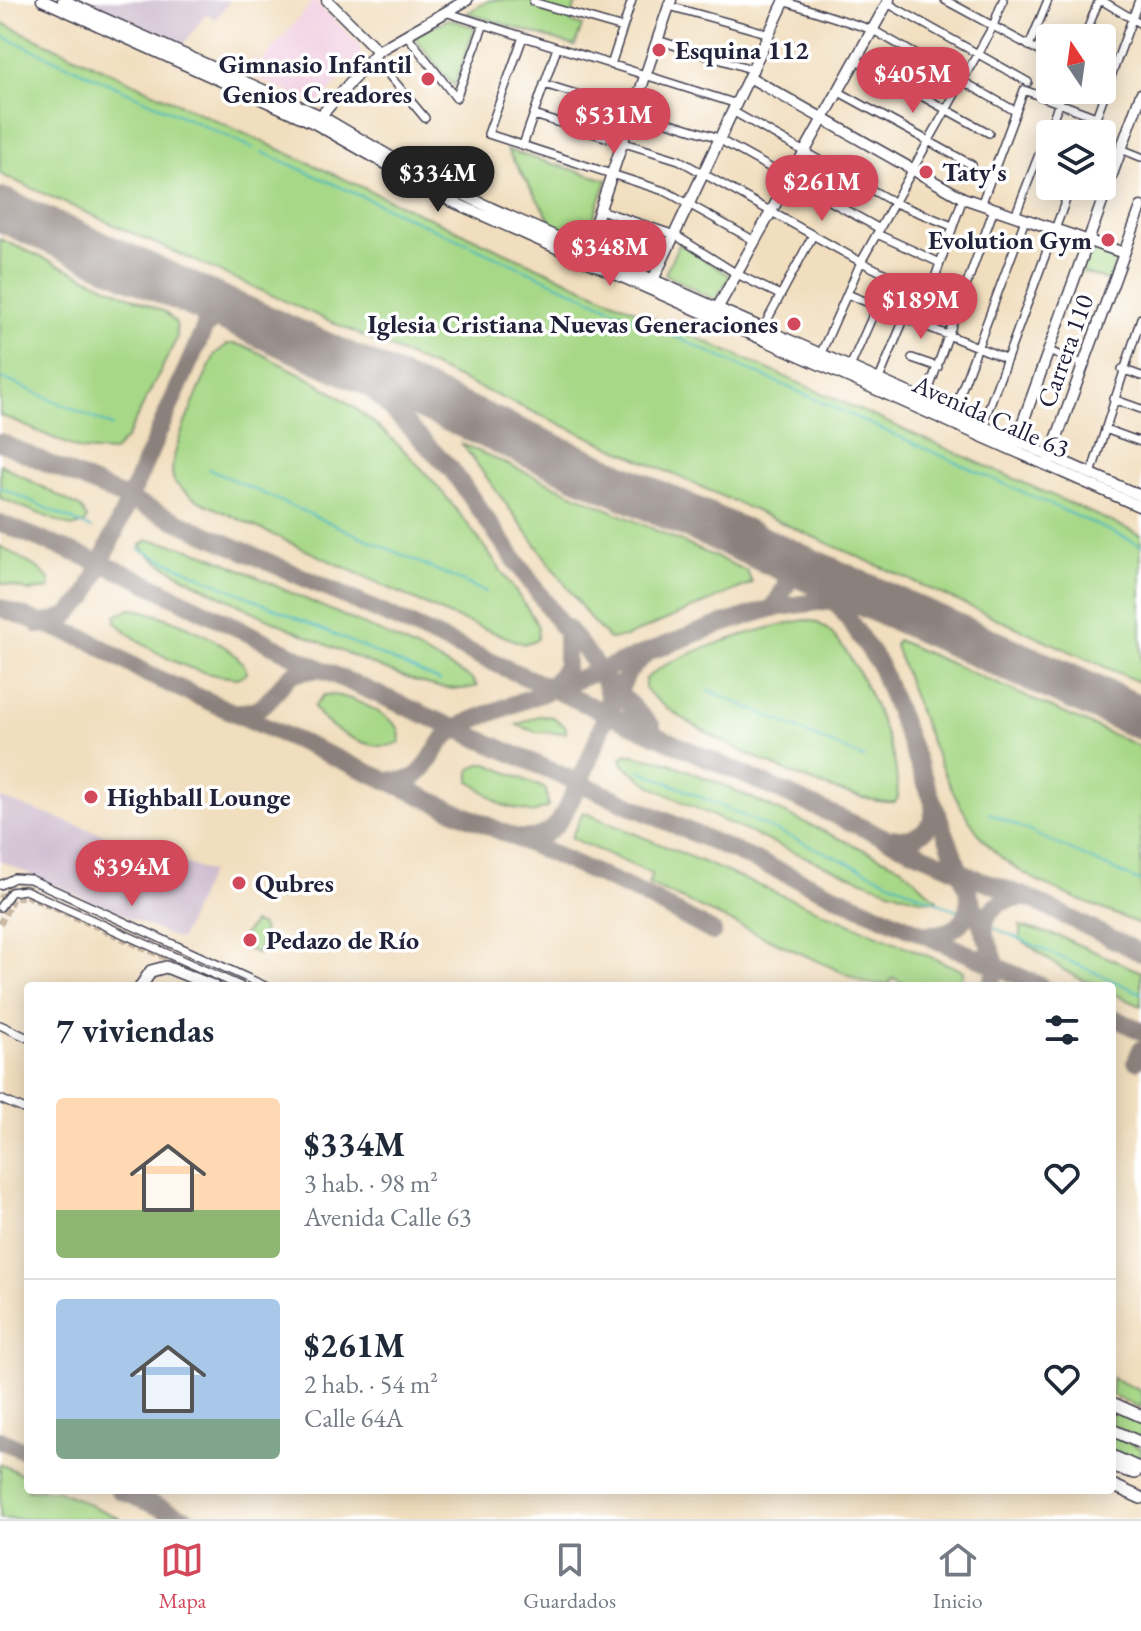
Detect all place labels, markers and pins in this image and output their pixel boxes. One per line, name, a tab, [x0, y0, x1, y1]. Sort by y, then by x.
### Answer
place label: Esquina 112	[675, 33, 809, 67]
marker: Esquina 112	[650, 41, 668, 59]
place label: Gimnasio Infantil Genios Creadores	[219, 47, 412, 111]
pin: $405M	[857, 47, 969, 115]
marker: Gimnasio Infantil Genios Creadores	[419, 70, 437, 88]
pin: $531M	[558, 88, 670, 156]
pin: $334M	[382, 146, 494, 214]
pin: $261M	[766, 155, 878, 223]
place label: Taty's	[942, 155, 1007, 189]
marker: Taty's	[917, 163, 935, 181]
pin: $348M	[554, 220, 666, 288]
place label: Evolution Gym	[928, 223, 1092, 257]
marker: Evolution Gym	[1099, 231, 1117, 249]
pin: $189M	[865, 273, 977, 341]
place label: Iglesia Cristiana Nuevas Generaciones	[367, 307, 778, 341]
marker: Iglesia Cristiana Nuevas Generaciones	[785, 315, 803, 333]
place label: Highball Lounge	[107, 780, 291, 814]
marker: Highball Lounge	[82, 788, 100, 806]
pin: $394M	[76, 840, 188, 908]
place label: Qubres	[255, 866, 334, 900]
marker: Qubres	[230, 874, 248, 892]
place label: Pedazo de Río	[266, 923, 419, 957]
marker: Pedazo de Río	[241, 931, 259, 949]

